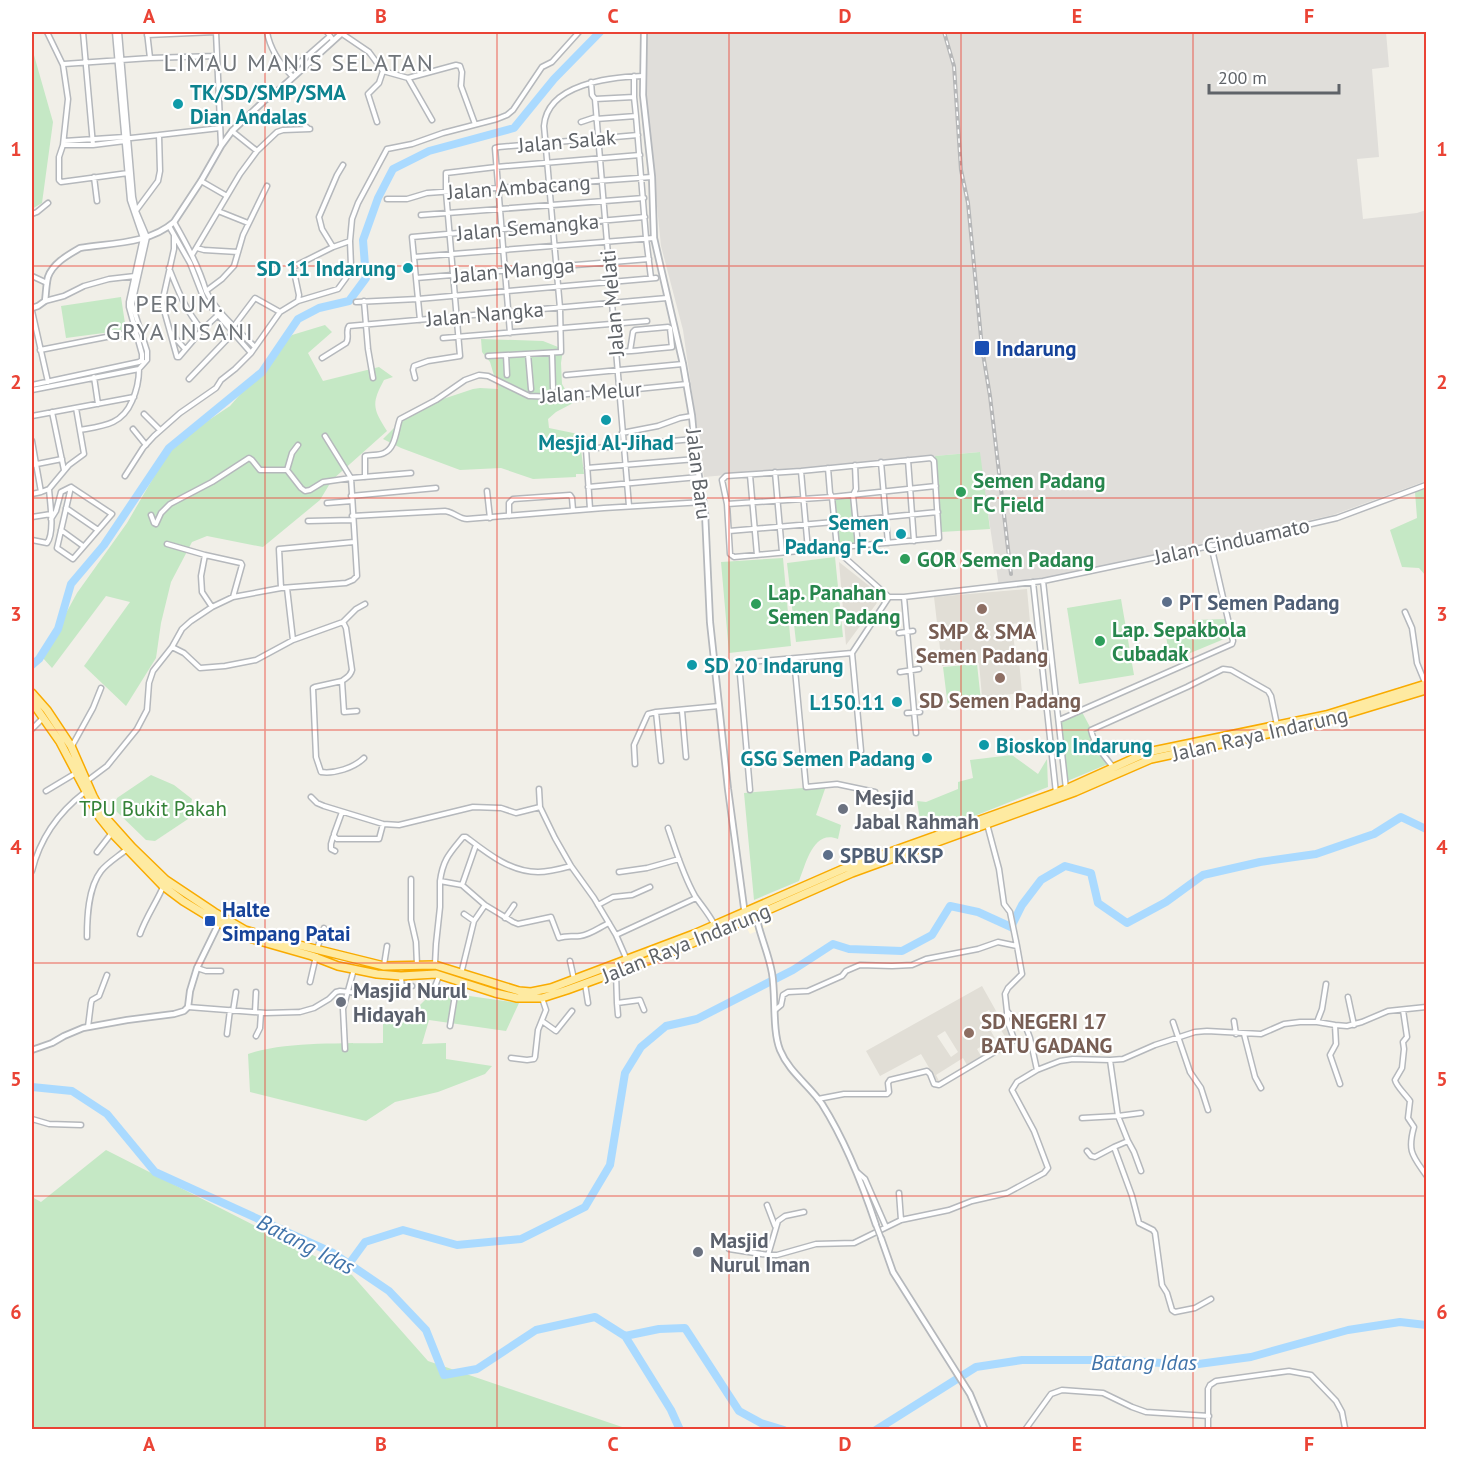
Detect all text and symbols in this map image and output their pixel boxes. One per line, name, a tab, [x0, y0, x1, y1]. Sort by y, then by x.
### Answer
text: A	[143, 3, 156, 29]
text: B	[375, 3, 387, 29]
text: C	[607, 3, 619, 29]
text: D	[839, 3, 852, 29]
text: E	[1072, 3, 1082, 29]
text: F	[1304, 3, 1314, 29]
district label: LIMAU MANIS SELATAN	[164, 47, 434, 78]
scale bar	[1209, 57, 1340, 95]
text: 200 m	[1218, 66, 1267, 89]
place label: TK/SD/SMP/SMA Dian Andalas	[190, 79, 346, 130]
marker: TK/SD/SMP/SMA Dian Andalas	[171, 97, 185, 111]
street label: Jalan Salak	[516, 123, 617, 159]
text: 1	[10, 136, 22, 162]
text: 1	[1436, 136, 1448, 162]
street label: Jalan Ambacang	[446, 169, 591, 206]
street label: Jalan Semangka	[455, 207, 600, 247]
street label: Jalan Melati	[594, 249, 630, 358]
street label: Jalan Mangga	[451, 251, 576, 289]
place label: SD 11 Indarung	[257, 255, 396, 282]
marker: SD 11 Indarung	[401, 261, 415, 275]
district label: PERUM. GRYA INSANI	[106, 288, 254, 347]
street label: Jalan Nangka	[424, 295, 545, 333]
place label: Indarung	[996, 335, 1077, 362]
marker: Indarung	[973, 339, 991, 357]
text: 2	[10, 369, 22, 395]
text: 2	[1436, 369, 1448, 395]
street label: Jalan Melur	[538, 375, 643, 409]
marker: Mesjid Al-Jihad	[599, 413, 613, 427]
street label: Jalan Baru	[680, 426, 718, 521]
place label: Mesjid Al-Jihad	[538, 429, 674, 456]
place label: Semen Padang FC Field	[973, 467, 1105, 518]
marker: Semen Padang FC Field	[954, 485, 968, 499]
place label: Semen Padang F.C.	[785, 509, 889, 560]
street label: Jalan Cinduamato	[1151, 511, 1312, 571]
marker: Semen Padang F.C.	[894, 527, 908, 541]
place label: GOR Semen Padang	[917, 546, 1094, 573]
marker: GOR Semen Padang	[898, 552, 912, 566]
place label: Lap. Panahan Semen Padang	[768, 579, 900, 630]
place label: PT Semen Padang	[1179, 589, 1340, 616]
marker: PT Semen Padang	[1160, 595, 1174, 609]
marker: Lap. Panahan Semen Padang	[749, 597, 763, 611]
text: 3	[10, 601, 22, 627]
text: 3	[1436, 601, 1448, 627]
marker: SMP & SMA Semen Padang	[975, 602, 989, 616]
place label: Lap. Sepakbola Cubadak	[1112, 616, 1246, 667]
place label: SMP & SMA Semen Padang	[916, 618, 1048, 669]
marker: Lap. Sepakbola Cubadak	[1093, 634, 1107, 648]
place label: SD 20 Indarung	[704, 652, 843, 679]
marker: SD 20 Indarung	[685, 658, 699, 672]
marker: SD Semen Padang	[993, 671, 1007, 685]
place label: SD Semen Padang	[919, 687, 1081, 714]
place label: L150.11	[810, 689, 885, 716]
marker: L150.11	[890, 695, 904, 709]
street label: Jalan Raya Indarung	[1169, 701, 1350, 768]
place label: Bioskop Indarung	[996, 732, 1153, 759]
marker: Bioskop Indarung	[977, 738, 991, 752]
place label: GSG Semen Padang	[741, 745, 915, 772]
marker: GSG Semen Padang	[920, 751, 934, 765]
place label: Mesjid Jabal Rahmah	[854, 784, 979, 835]
park label: TPU Bukit Pakah	[79, 795, 227, 822]
marker: Mesjid Jabal Rahmah	[836, 802, 850, 816]
text: 4	[10, 834, 22, 860]
text: 4	[1436, 834, 1448, 860]
place label: SPBU KKSP	[840, 842, 943, 869]
marker: SPBU KKSP	[821, 848, 835, 862]
place label: Halte Simpang Patai	[222, 896, 351, 947]
street label: Jalan Raya Indarung	[597, 897, 774, 989]
marker: Halte Simpang Patai	[203, 914, 217, 928]
place label: Masjid Nurul Hidayah	[353, 977, 468, 1028]
marker: Masjid Nurul Hidayah	[334, 995, 348, 1009]
place label: SD NEGERI 17 BATU GADANG	[981, 1008, 1112, 1059]
marker: SD NEGERI 17 BATU GADANG	[962, 1026, 976, 1040]
text: 5	[10, 1066, 22, 1092]
text: 5	[1436, 1066, 1448, 1092]
water label: Batang Idas	[253, 1208, 360, 1281]
place label: Masjid Nurul Iman	[710, 1227, 810, 1278]
marker: Masjid Nurul Iman	[691, 1245, 705, 1259]
text: 6	[10, 1299, 22, 1325]
text: 6	[1436, 1299, 1448, 1325]
water label: Batang Idas	[1091, 1348, 1197, 1376]
text: A	[143, 1431, 156, 1457]
text: B	[375, 1431, 387, 1457]
text: C	[607, 1431, 619, 1457]
text: D	[839, 1431, 852, 1457]
text: E	[1072, 1431, 1082, 1457]
text: F	[1304, 1431, 1314, 1457]

